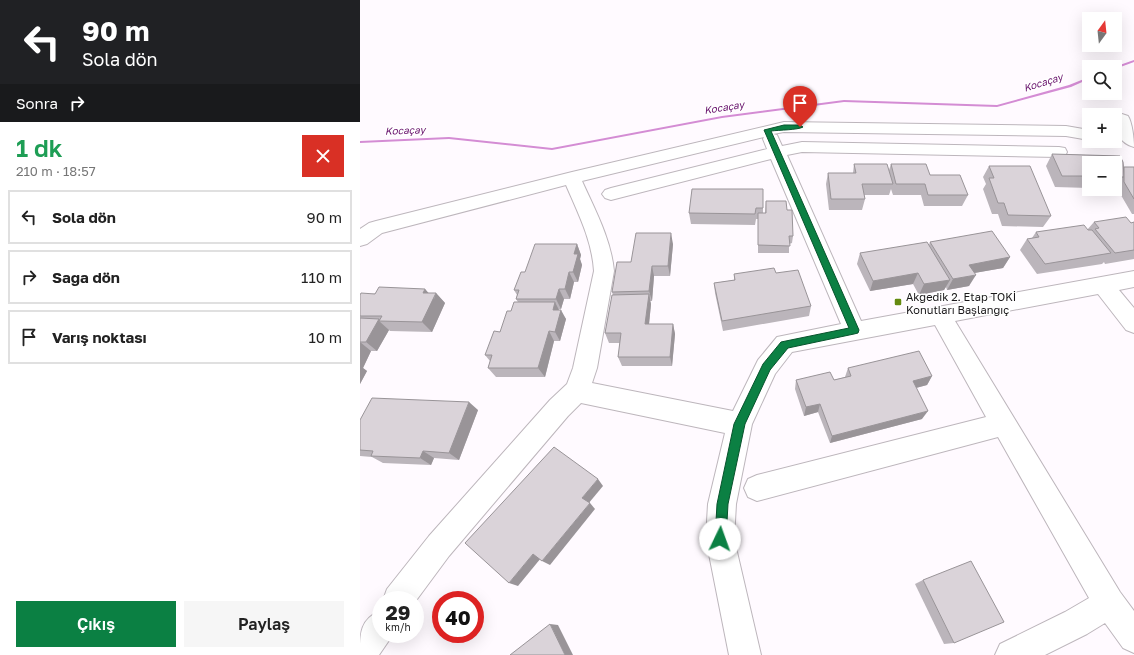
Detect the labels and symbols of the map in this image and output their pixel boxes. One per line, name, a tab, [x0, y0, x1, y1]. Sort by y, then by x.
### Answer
north arrow	[1082, 12, 1122, 52]
water label: Kocaçay	[1022, 70, 1066, 95]
pin	[783, 86, 817, 127]
water label: Kocaçay	[703, 98, 746, 117]
water label: Kocaçay	[385, 123, 427, 138]
place label: Akgedik 2. Etap TOKİ Konutları Başlangıç	[906, 290, 1016, 316]
marker: Akgedik 2. Etap TOKİ Konutları Başlangıç	[893, 297, 903, 307]
position arrow	[699, 518, 741, 560]
speed limit sign: 40	[432, 591, 484, 643]

